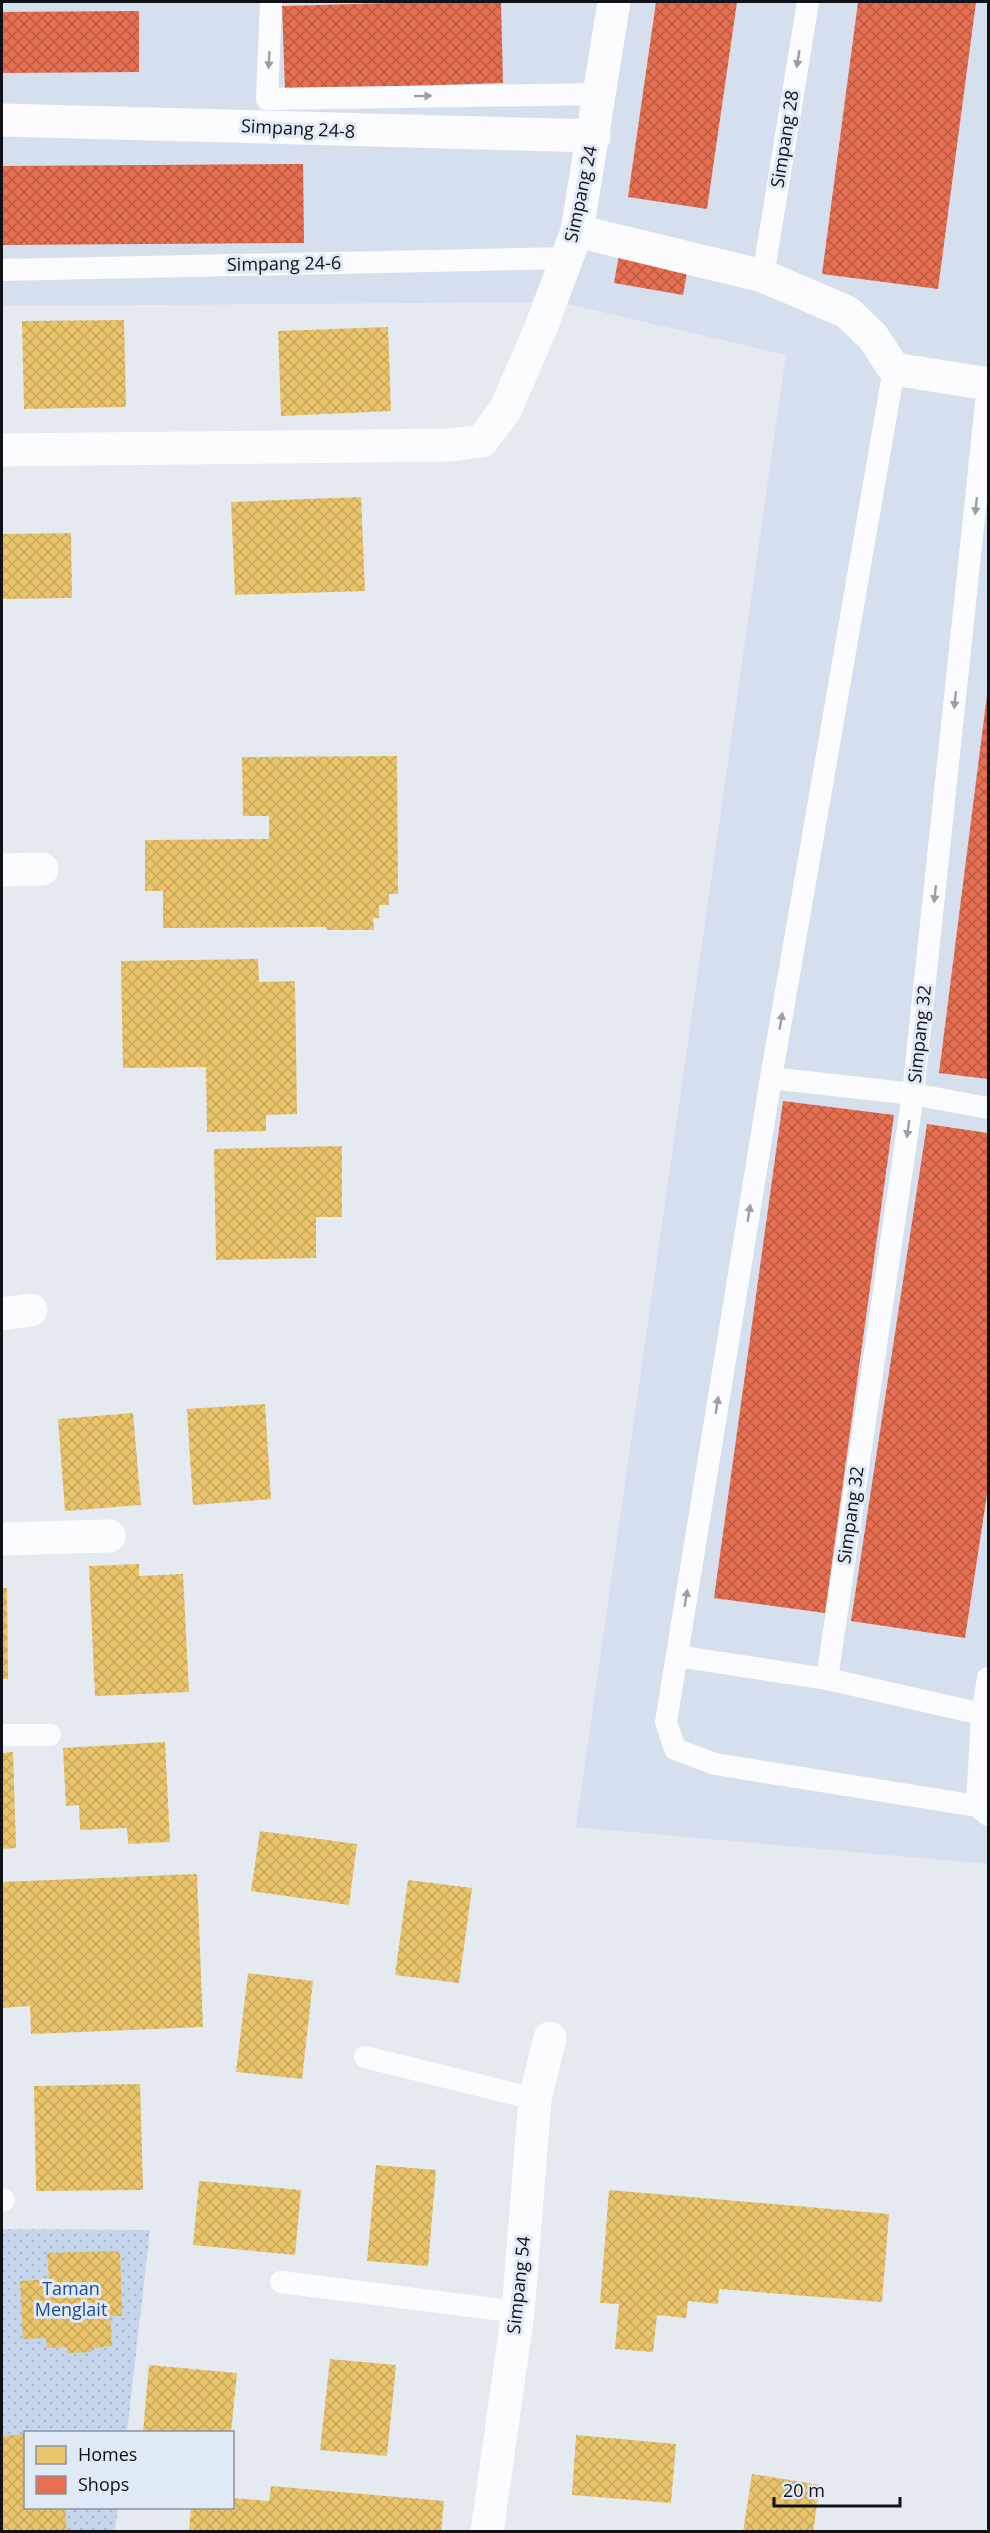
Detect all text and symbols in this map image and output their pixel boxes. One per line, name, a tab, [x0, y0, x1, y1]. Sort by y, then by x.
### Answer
one-way arrow	[264, 50, 273, 69]
one-way arrow	[794, 50, 803, 69]
street label: Simpang 28	[764, 88, 804, 189]
one-way arrow	[414, 92, 433, 101]
street label: Simpang 24-8	[240, 113, 356, 143]
street label: Simpang 24	[558, 143, 602, 244]
street label: Simpang 24-6	[227, 250, 341, 276]
one-way arrow	[971, 497, 981, 516]
one-way arrow	[950, 691, 960, 710]
one-way arrow	[930, 885, 939, 904]
street label: Simpang 32	[902, 984, 936, 1084]
one-way arrow	[777, 1011, 786, 1030]
one-way arrow	[904, 1120, 913, 1139]
one-way arrow	[745, 1203, 754, 1222]
one-way arrow	[713, 1396, 722, 1415]
street label: Simpang 32	[831, 1465, 869, 1565]
one-way arrow	[682, 1588, 691, 1607]
street label: Simpang 54	[501, 2235, 535, 2335]
park label: Taman Menglait	[35, 2276, 107, 2321]
legend	[24, 2431, 234, 2509]
text: Homes	[78, 2442, 137, 2466]
scale bar	[774, 2470, 900, 2508]
text: Shops	[78, 2472, 129, 2496]
text: 20 m	[783, 2478, 825, 2502]

